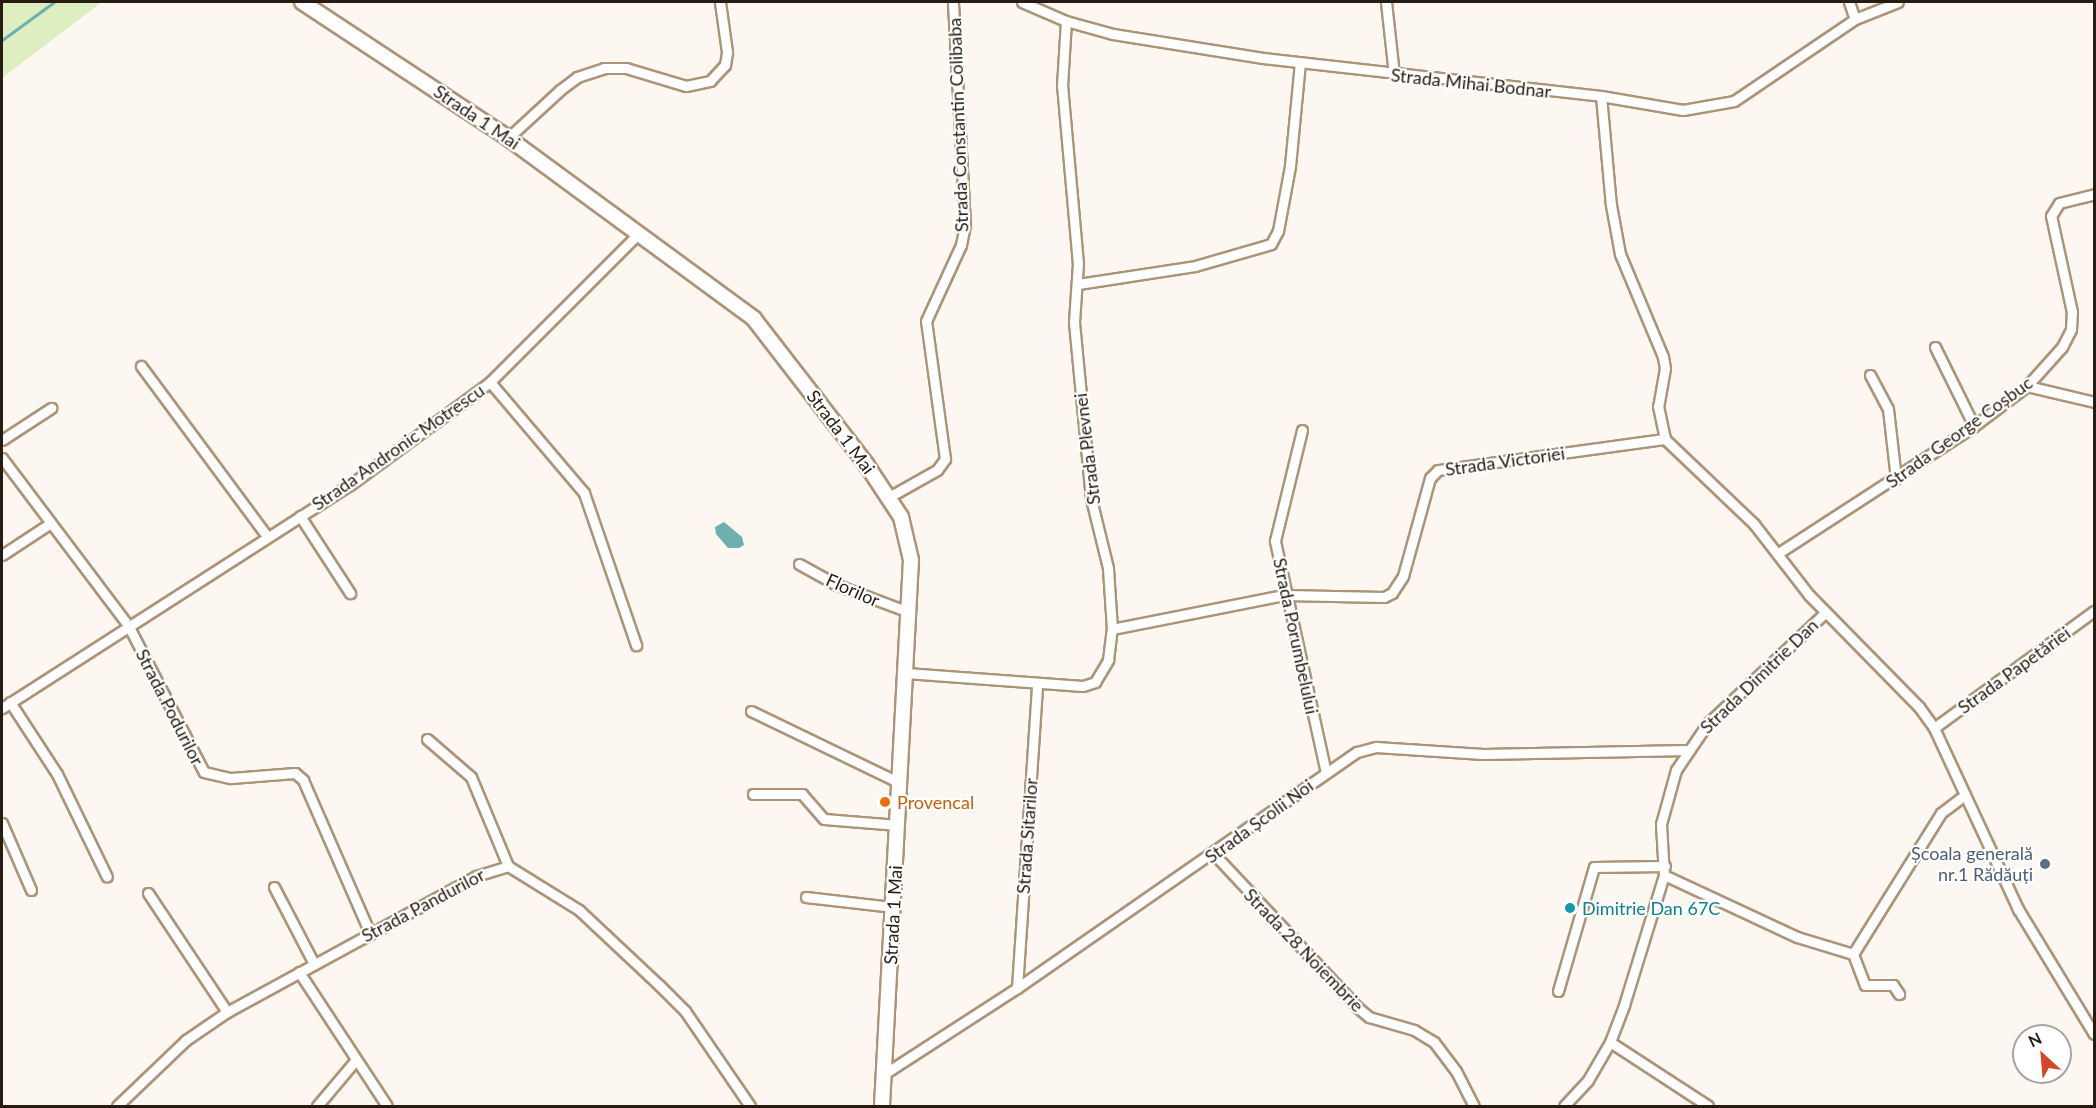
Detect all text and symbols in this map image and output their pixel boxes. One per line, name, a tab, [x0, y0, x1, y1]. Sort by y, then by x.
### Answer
street label: Strada Constantin Colibaba	[943, 17, 973, 233]
street label: Strada Mihai Bodnar	[1390, 64, 1552, 102]
street label: Strada 1 Mai	[430, 80, 524, 154]
street label: Strada George Coșbuc	[1882, 372, 2036, 492]
street label: Strada Andronic Motrescu	[307, 379, 489, 515]
street label: Strada 1 Mai	[802, 386, 880, 478]
street label: Strada Plevnei	[1069, 392, 1105, 506]
street label: Strada Victoriei	[1443, 442, 1567, 480]
street label: Strada Porumbelului	[1269, 556, 1323, 716]
street label: Florilor	[823, 569, 883, 611]
street label: Strada Dimitrie Dan	[1696, 614, 1822, 738]
street label: Strada Papetăriei	[1953, 622, 2075, 718]
street label: Strada Podurilor	[131, 645, 209, 769]
street label: Strada Școlii Noi	[1201, 774, 1317, 868]
street label: Strada Sitarilor	[1012, 777, 1042, 895]
place label: Provencal	[897, 791, 974, 813]
marker: Provencal	[878, 795, 892, 809]
place label: Școala generală nr.1 Rădăuți	[1911, 843, 2033, 886]
marker: Școala generală nr.1 Rădăuți	[2038, 857, 2052, 871]
street label: Strada Pandurilor	[358, 863, 488, 947]
street label: Strada 1 Mai	[880, 865, 906, 965]
street label: Strada 28 Noiembrie	[1240, 884, 1368, 1016]
place label: Dimitrie Dan 67C	[1582, 897, 1720, 919]
marker: Dimitrie Dan 67C	[1563, 901, 1577, 915]
north arrow	[2012, 1024, 2072, 1084]
text: N	[2025, 1028, 2044, 1050]

